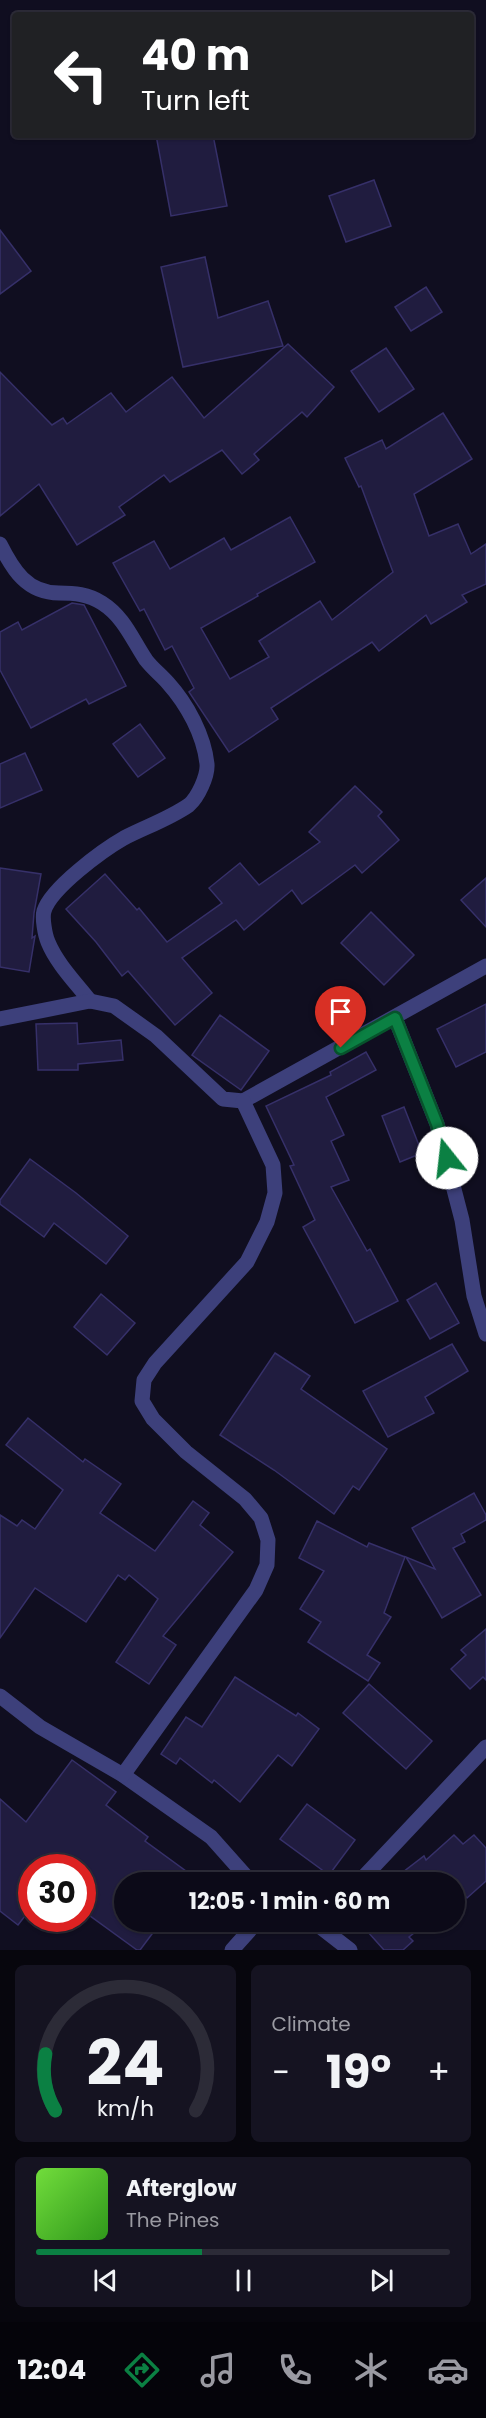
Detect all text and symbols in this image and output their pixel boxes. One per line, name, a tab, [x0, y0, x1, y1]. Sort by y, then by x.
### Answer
text: 40 m	[141, 26, 250, 85]
icon: left	[42, 36, 120, 114]
text: Turn left	[141, 82, 250, 119]
pin	[315, 986, 366, 1048]
icon: arrive	[324, 995, 357, 1028]
position arrow	[415, 1126, 479, 1190]
speed limit sign: 30	[18, 1854, 96, 1932]
text: 12:05 · 1 min · 60 m	[189, 1886, 390, 1917]
text: Climate	[272, 2010, 351, 2038]
text: 24	[86, 2019, 164, 2107]
text: 19°	[326, 2041, 391, 2104]
text: −	[272, 2049, 290, 2096]
text: +	[427, 2049, 450, 2096]
text: km/h	[97, 2093, 154, 2124]
text: Afterglow	[126, 2173, 237, 2204]
text: The Pines	[126, 2206, 220, 2234]
icon: previous	[89, 2264, 122, 2297]
icon: pause	[227, 2264, 260, 2297]
icon: next	[365, 2264, 398, 2297]
icon: directions	[121, 2349, 163, 2391]
icon: music	[197, 2349, 239, 2391]
icon: phone	[274, 2349, 316, 2391]
icon: climate	[350, 2349, 392, 2391]
icon: car	[427, 2349, 469, 2391]
text: 12:04	[17, 2351, 86, 2388]

